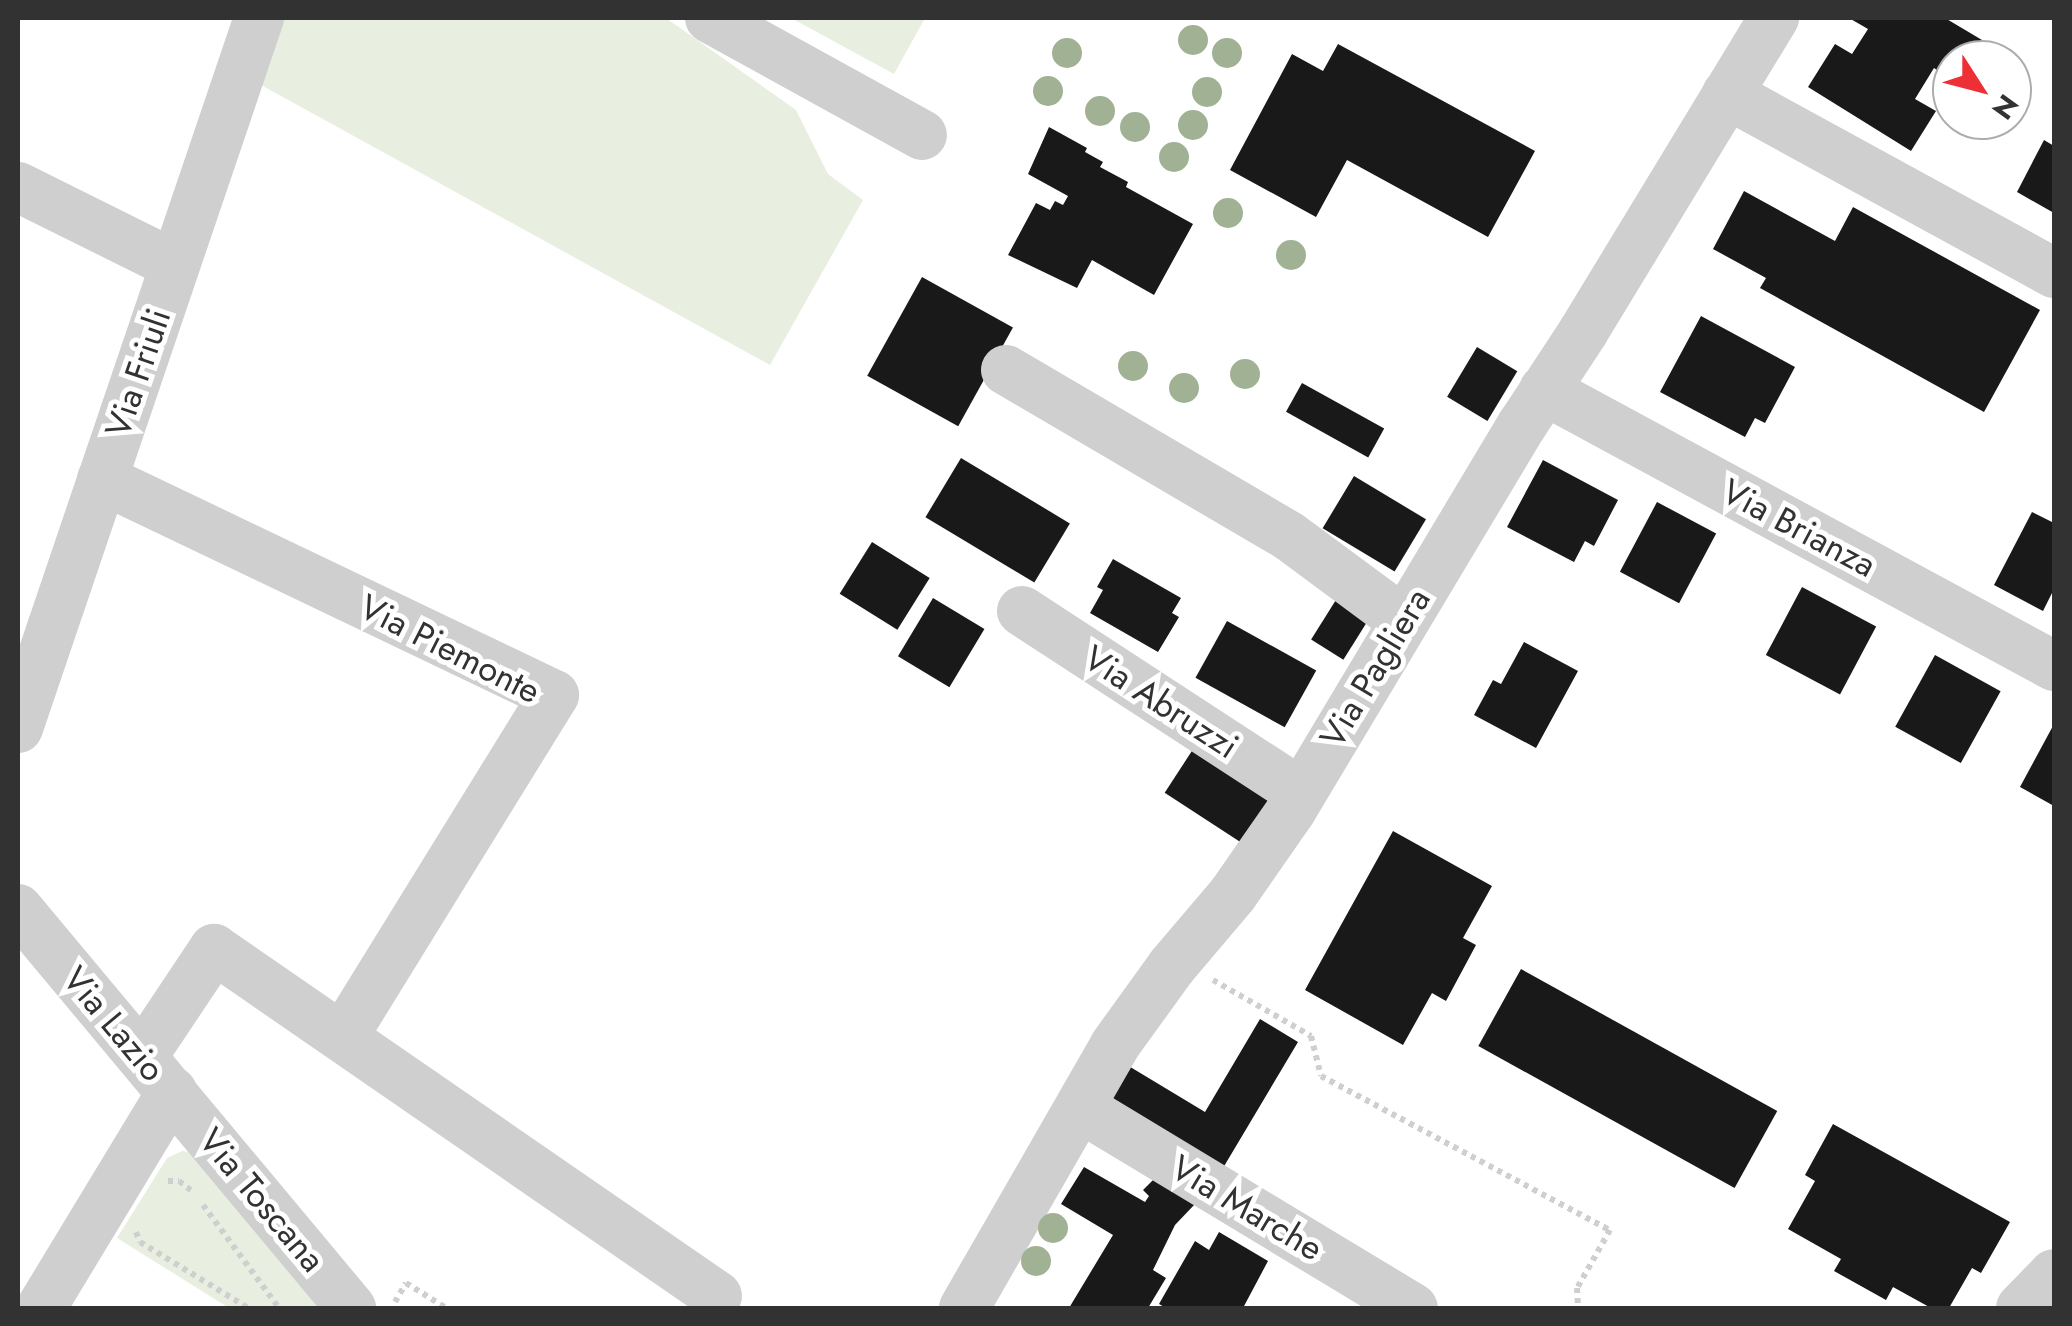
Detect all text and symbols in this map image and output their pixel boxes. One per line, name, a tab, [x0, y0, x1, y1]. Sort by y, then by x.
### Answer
north arrow	[1932, 40, 2032, 140]
text: N	[1982, 86, 2028, 128]
street label: Via Friuli	[96, 303, 180, 443]
street label: Via Brianza	[1715, 470, 1883, 586]
street label: Via Pagliera	[1311, 581, 1439, 755]
street label: Via Piemonte	[353, 586, 547, 712]
street label: Via Abruzzi	[1076, 637, 1246, 767]
street label: Via Lazio	[54, 958, 174, 1090]
street label: Via Toscana	[190, 1120, 334, 1280]
street label: Via Marche	[1164, 1146, 1330, 1270]

